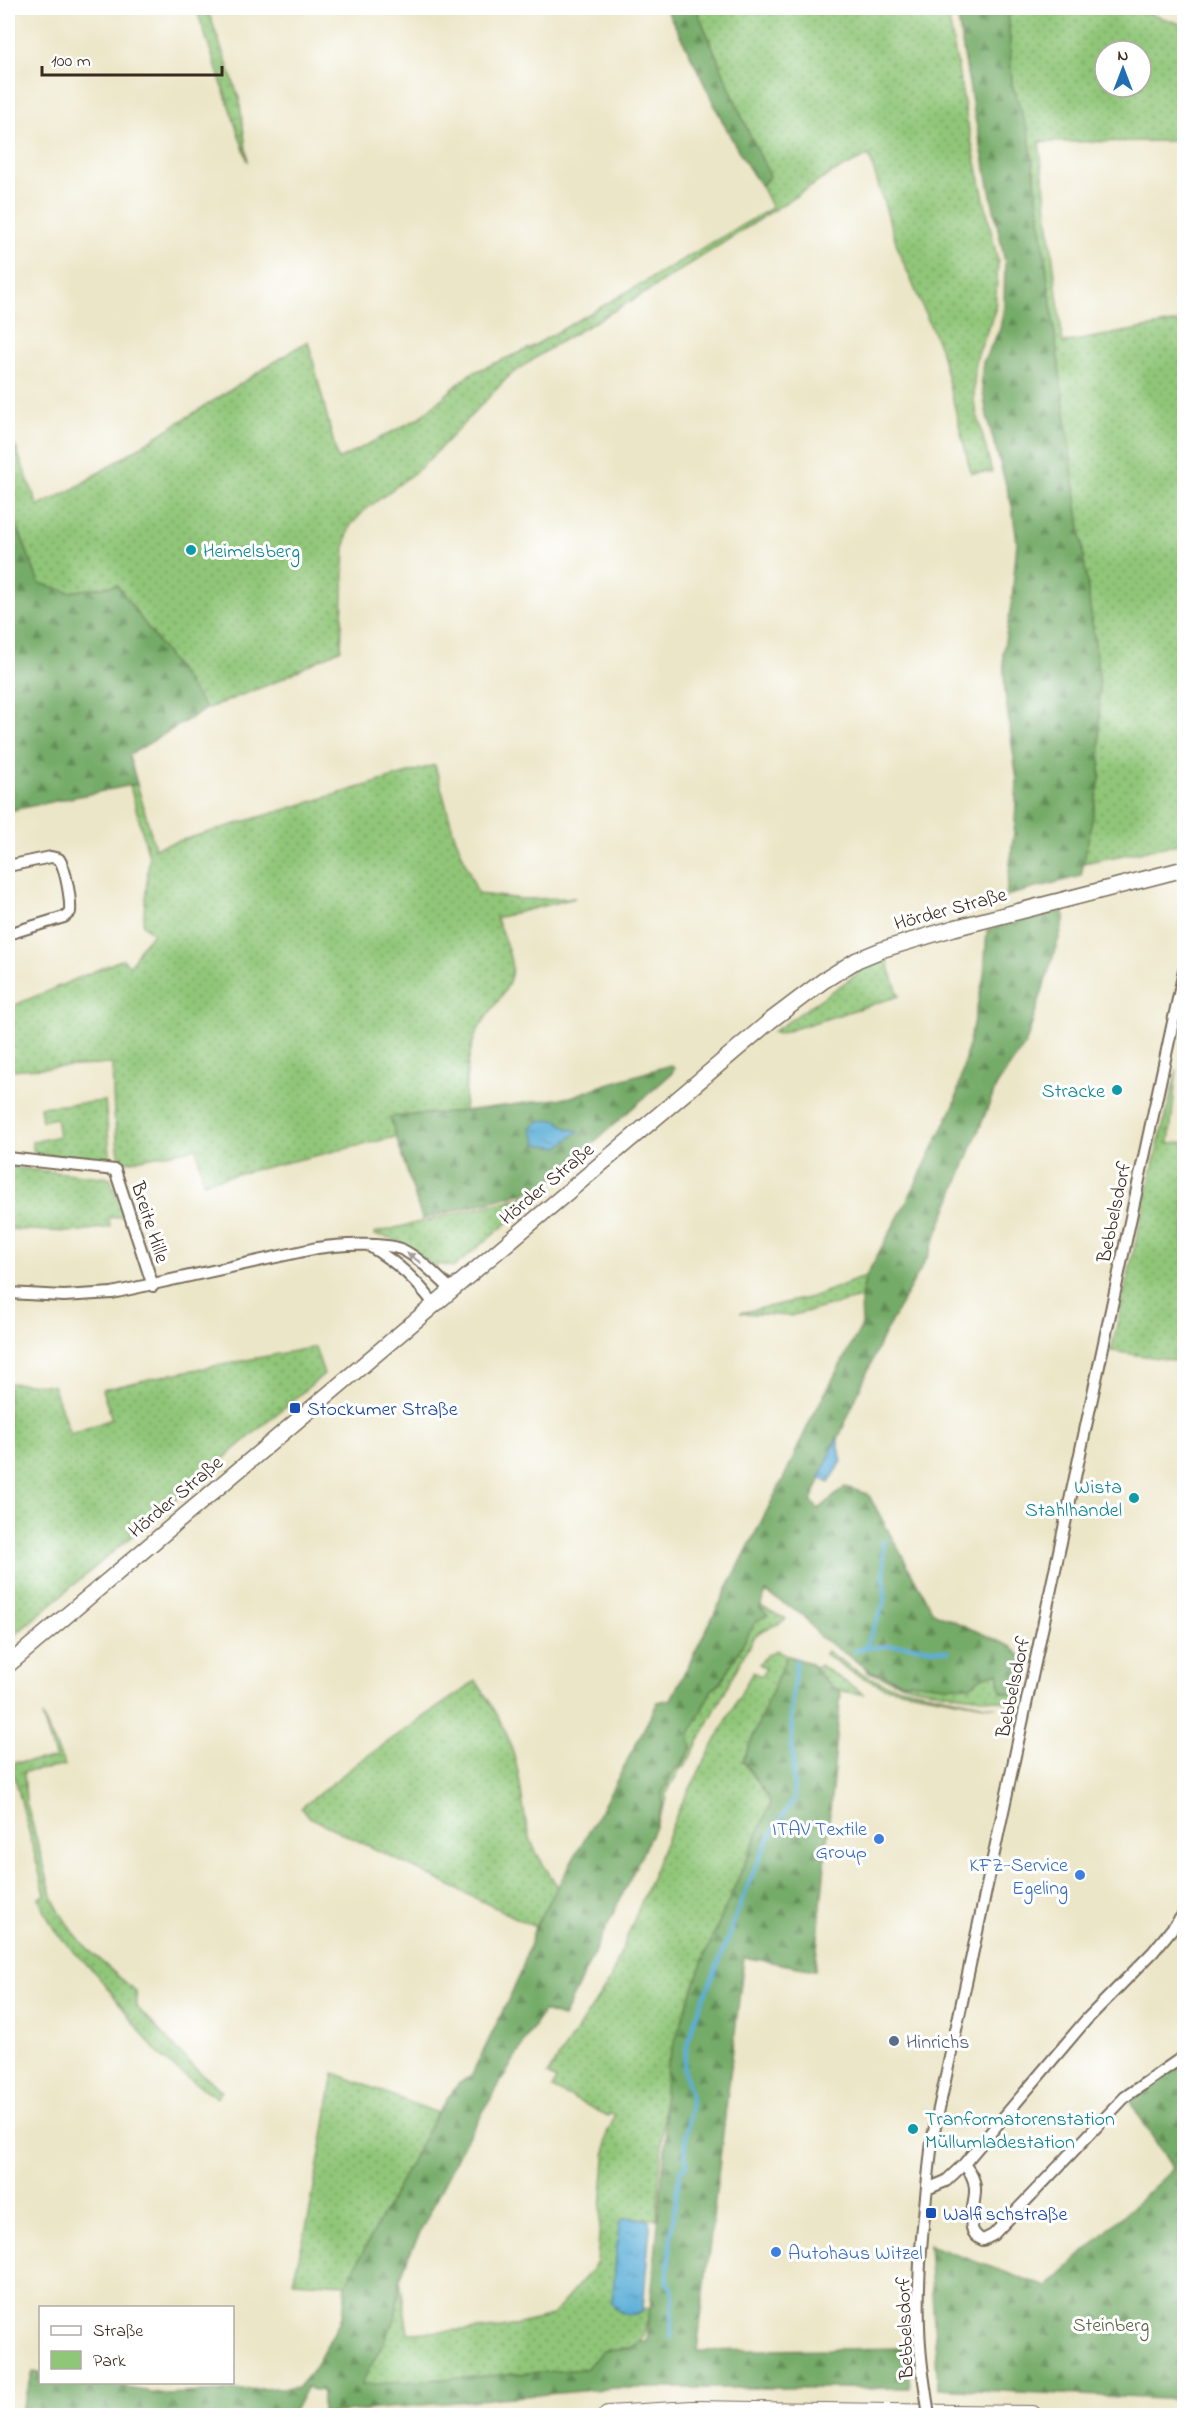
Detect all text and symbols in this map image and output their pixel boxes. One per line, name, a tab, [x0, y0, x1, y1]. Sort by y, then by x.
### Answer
scale bar	[42, 39, 222, 77]
north arrow	[1093, 39, 1153, 99]
text: N	[1118, 44, 1129, 68]
text: 100 m	[51, 49, 91, 75]
place label: Heimelsberg	[203, 538, 300, 568]
marker: Heimelsberg	[184, 543, 198, 557]
street label: Hörder Straße	[891, 881, 1010, 939]
place label: Stracke	[1042, 1078, 1105, 1107]
marker: Stracke	[1110, 1083, 1124, 1097]
street label: Hörder Straße	[494, 1137, 601, 1233]
street label: Bebbelsdorf	[1090, 1159, 1140, 1267]
street label: Breite Hille	[122, 1177, 175, 1267]
one-way arrow	[407, 1252, 423, 1264]
place label: Stockumer Straße	[307, 1396, 458, 1425]
marker: Stockumer Straße	[288, 1401, 302, 1415]
street label: Hörder Straße	[123, 1450, 230, 1546]
place label: Wista Stahlhandel	[1025, 1474, 1122, 1526]
marker: Wista Stahlhandel	[1127, 1491, 1141, 1505]
street label: Bebbelsdorf	[989, 1634, 1039, 1742]
place label: ITAV Textile Group	[772, 1816, 867, 1868]
marker: ITAV Textile Group	[872, 1832, 886, 1846]
place label: KFZ-Service Egeling	[969, 1852, 1068, 1905]
marker: KFZ-Service Egeling	[1073, 1868, 1087, 1882]
place label: Hinrichs	[906, 2029, 969, 2058]
marker: Hinrichs	[887, 2034, 901, 2048]
place label: Tranformatorenstation Müllumladestation	[925, 2106, 1115, 2158]
marker: Tranformatorenstation Müllumladestation	[906, 2122, 920, 2136]
place label: Walfischstraße	[943, 2201, 1067, 2230]
marker: Walfischstraße	[924, 2206, 938, 2220]
place label: Autohaus Witzel	[788, 2240, 923, 2269]
marker: Autohaus Witzel	[769, 2245, 783, 2259]
street label: Bebbelsdorf	[890, 2275, 923, 2381]
legend	[39, 2306, 234, 2384]
park label: Steinberg	[1073, 2312, 1149, 2342]
text: Straße	[93, 2319, 144, 2345]
text: Park	[93, 2349, 126, 2375]

